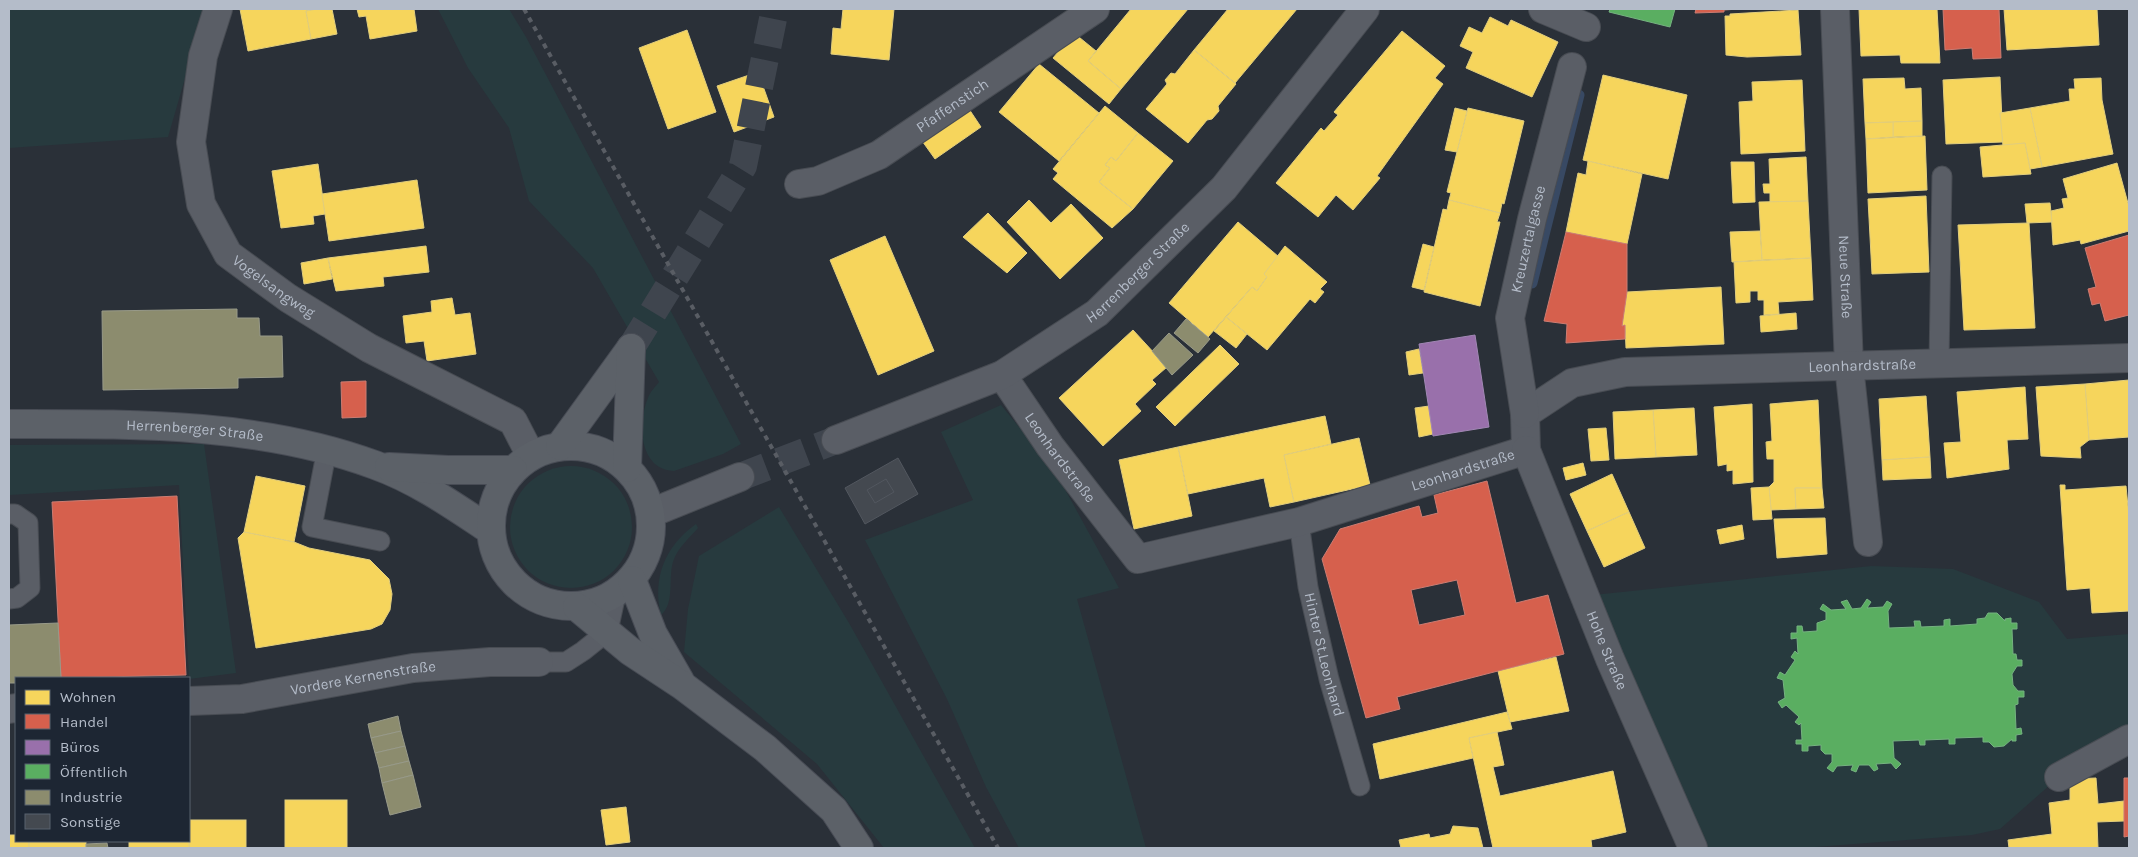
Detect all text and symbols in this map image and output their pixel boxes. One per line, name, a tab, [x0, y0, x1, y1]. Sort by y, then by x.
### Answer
street label: Pfaffenstich	[913, 75, 992, 136]
street label: Kreuzertalgasse	[1507, 183, 1549, 295]
street label: Herrenberger Straße	[1082, 218, 1193, 327]
street label: Neue Straße	[1835, 235, 1856, 319]
street label: Vogelsangweg	[229, 251, 319, 322]
street label: Leonhardstraße	[1808, 355, 1916, 376]
street label: Leonhardstraße	[1021, 409, 1100, 506]
street label: Herrenberger Straße	[126, 416, 265, 445]
street label: Leonhardstraße	[1409, 445, 1517, 495]
street label: Hinter St.Leonhard	[1301, 591, 1348, 718]
street label: Hohe Straße	[1583, 608, 1631, 693]
street label: Vordere Kernenstraße	[289, 657, 436, 699]
legend	[15, 677, 190, 842]
text: Wohnen	[60, 688, 116, 706]
text: Handel	[60, 713, 108, 731]
text: Büros	[60, 738, 100, 756]
text: Öffentlich	[60, 763, 128, 781]
text: Industrie	[60, 788, 122, 806]
text: Sonstige	[60, 813, 120, 831]

